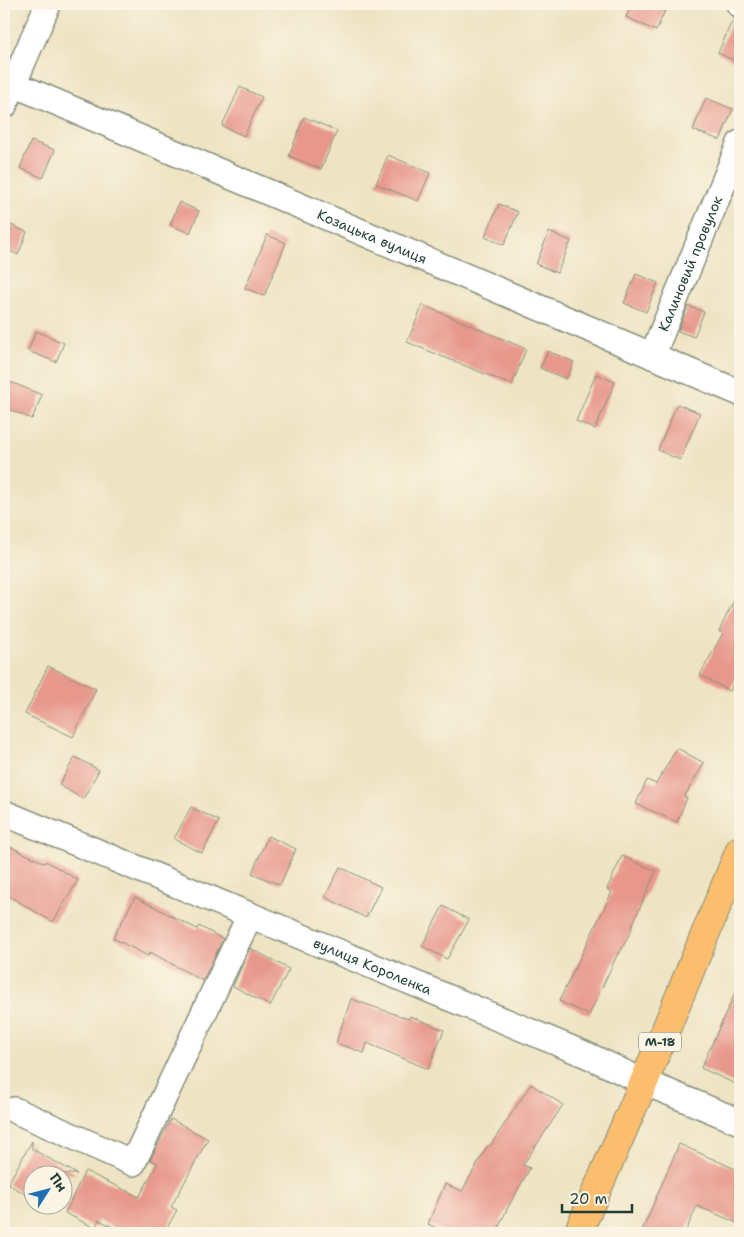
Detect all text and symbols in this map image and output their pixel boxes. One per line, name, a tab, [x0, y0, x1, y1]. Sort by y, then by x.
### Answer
street label: Калиновий провулок	[654, 193, 726, 334]
street label: Козацька вулиця	[314, 205, 430, 268]
street label: вулиця Короленка	[311, 933, 435, 999]
road number: М-18	[639, 1032, 681, 1052]
north arrow	[22, 1164, 72, 1214]
text: Пн	[46, 1170, 71, 1195]
scale bar	[562, 1182, 632, 1214]
text: 20 m	[569, 1189, 608, 1209]

